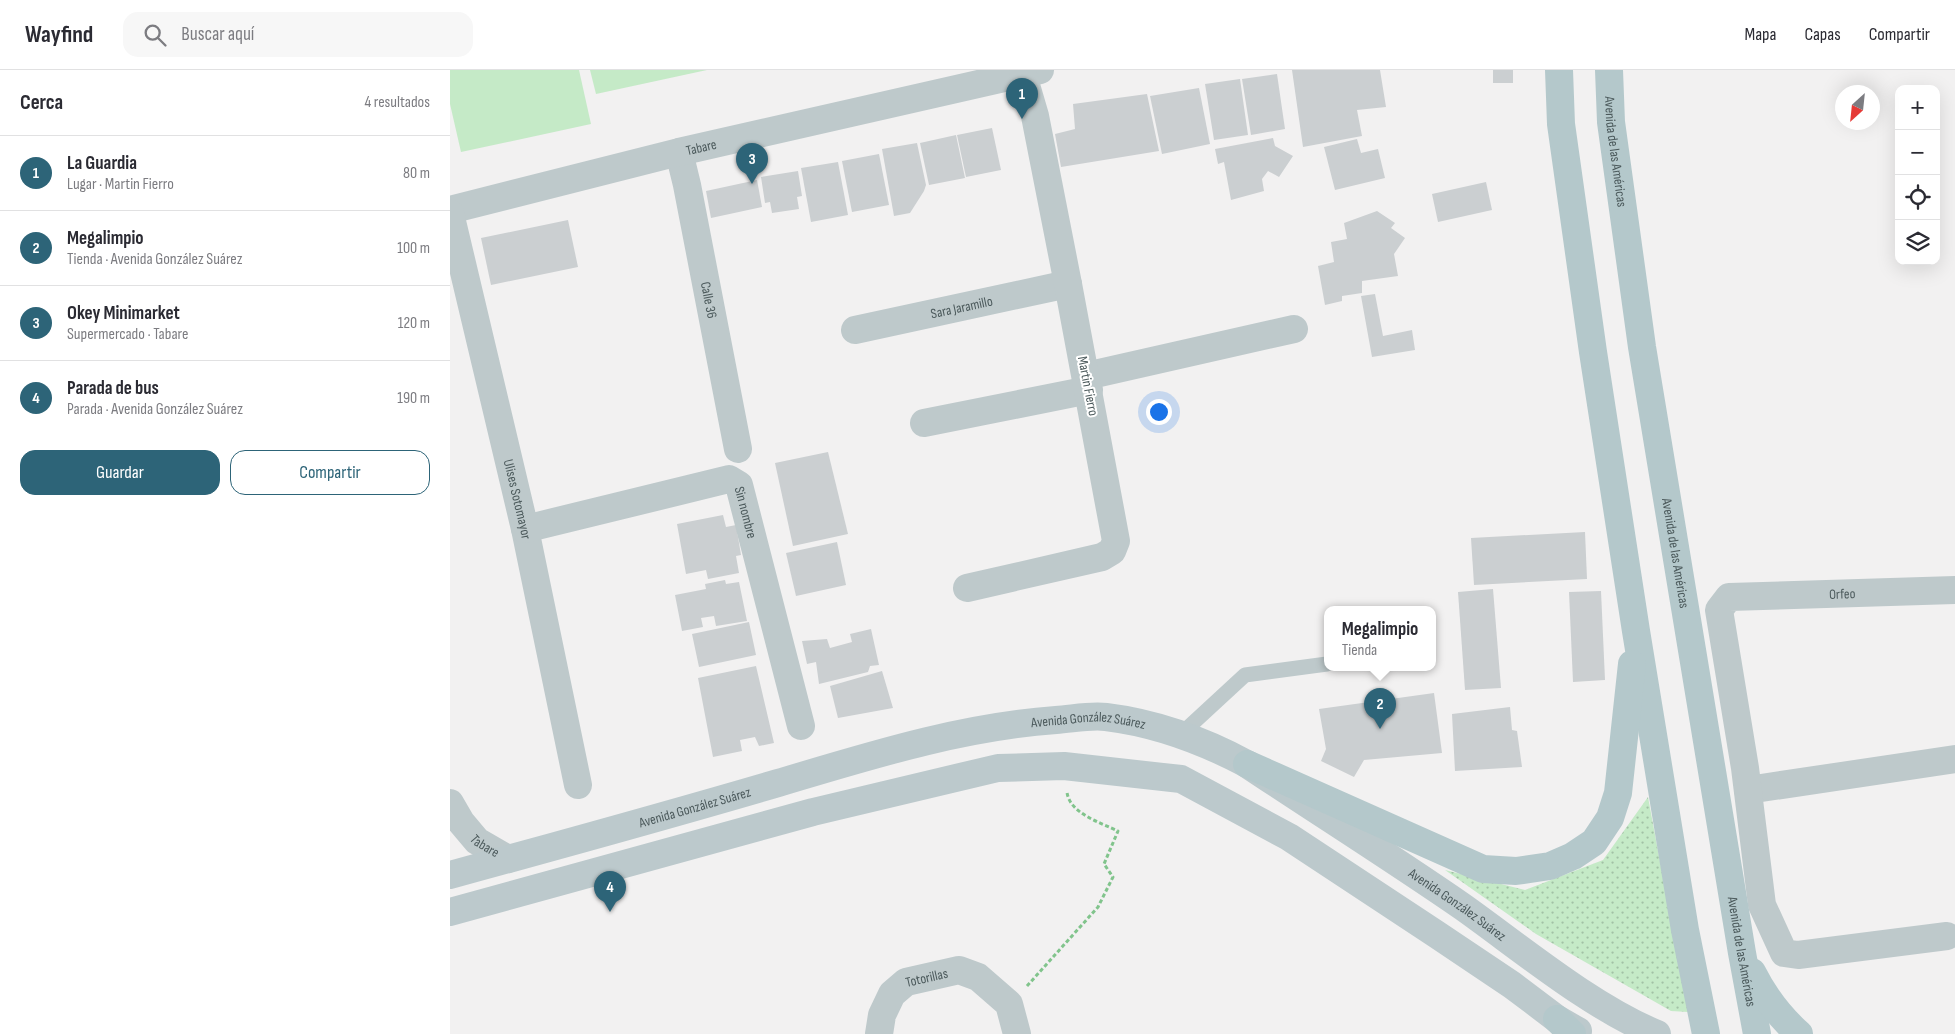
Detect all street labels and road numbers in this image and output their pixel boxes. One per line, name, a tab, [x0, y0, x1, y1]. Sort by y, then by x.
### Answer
street label: Avenida de las Américas	[1601, 95, 1631, 208]
street label: Tabare	[684, 135, 718, 159]
street label: Calle 36	[697, 280, 721, 320]
street label: Sara Jaramillo	[929, 292, 994, 322]
street label: Martin Fierro	[1074, 355, 1102, 417]
street label: Ulises Sotomayor	[500, 457, 535, 541]
street label: Sin nombre	[731, 485, 761, 540]
street label: Avenida de las Américas	[1658, 496, 1693, 609]
street label: Orfeo	[1829, 585, 1856, 602]
street label: Avenida González Suárez	[1029, 708, 1147, 733]
street label: Avenida González Suárez	[636, 783, 753, 831]
street label: Tabare	[467, 831, 503, 861]
street label: Avenida González Suárez	[1405, 864, 1510, 944]
street label: Avenida de las Américas	[1724, 894, 1760, 1008]
street label: Totorillas	[904, 964, 949, 990]

